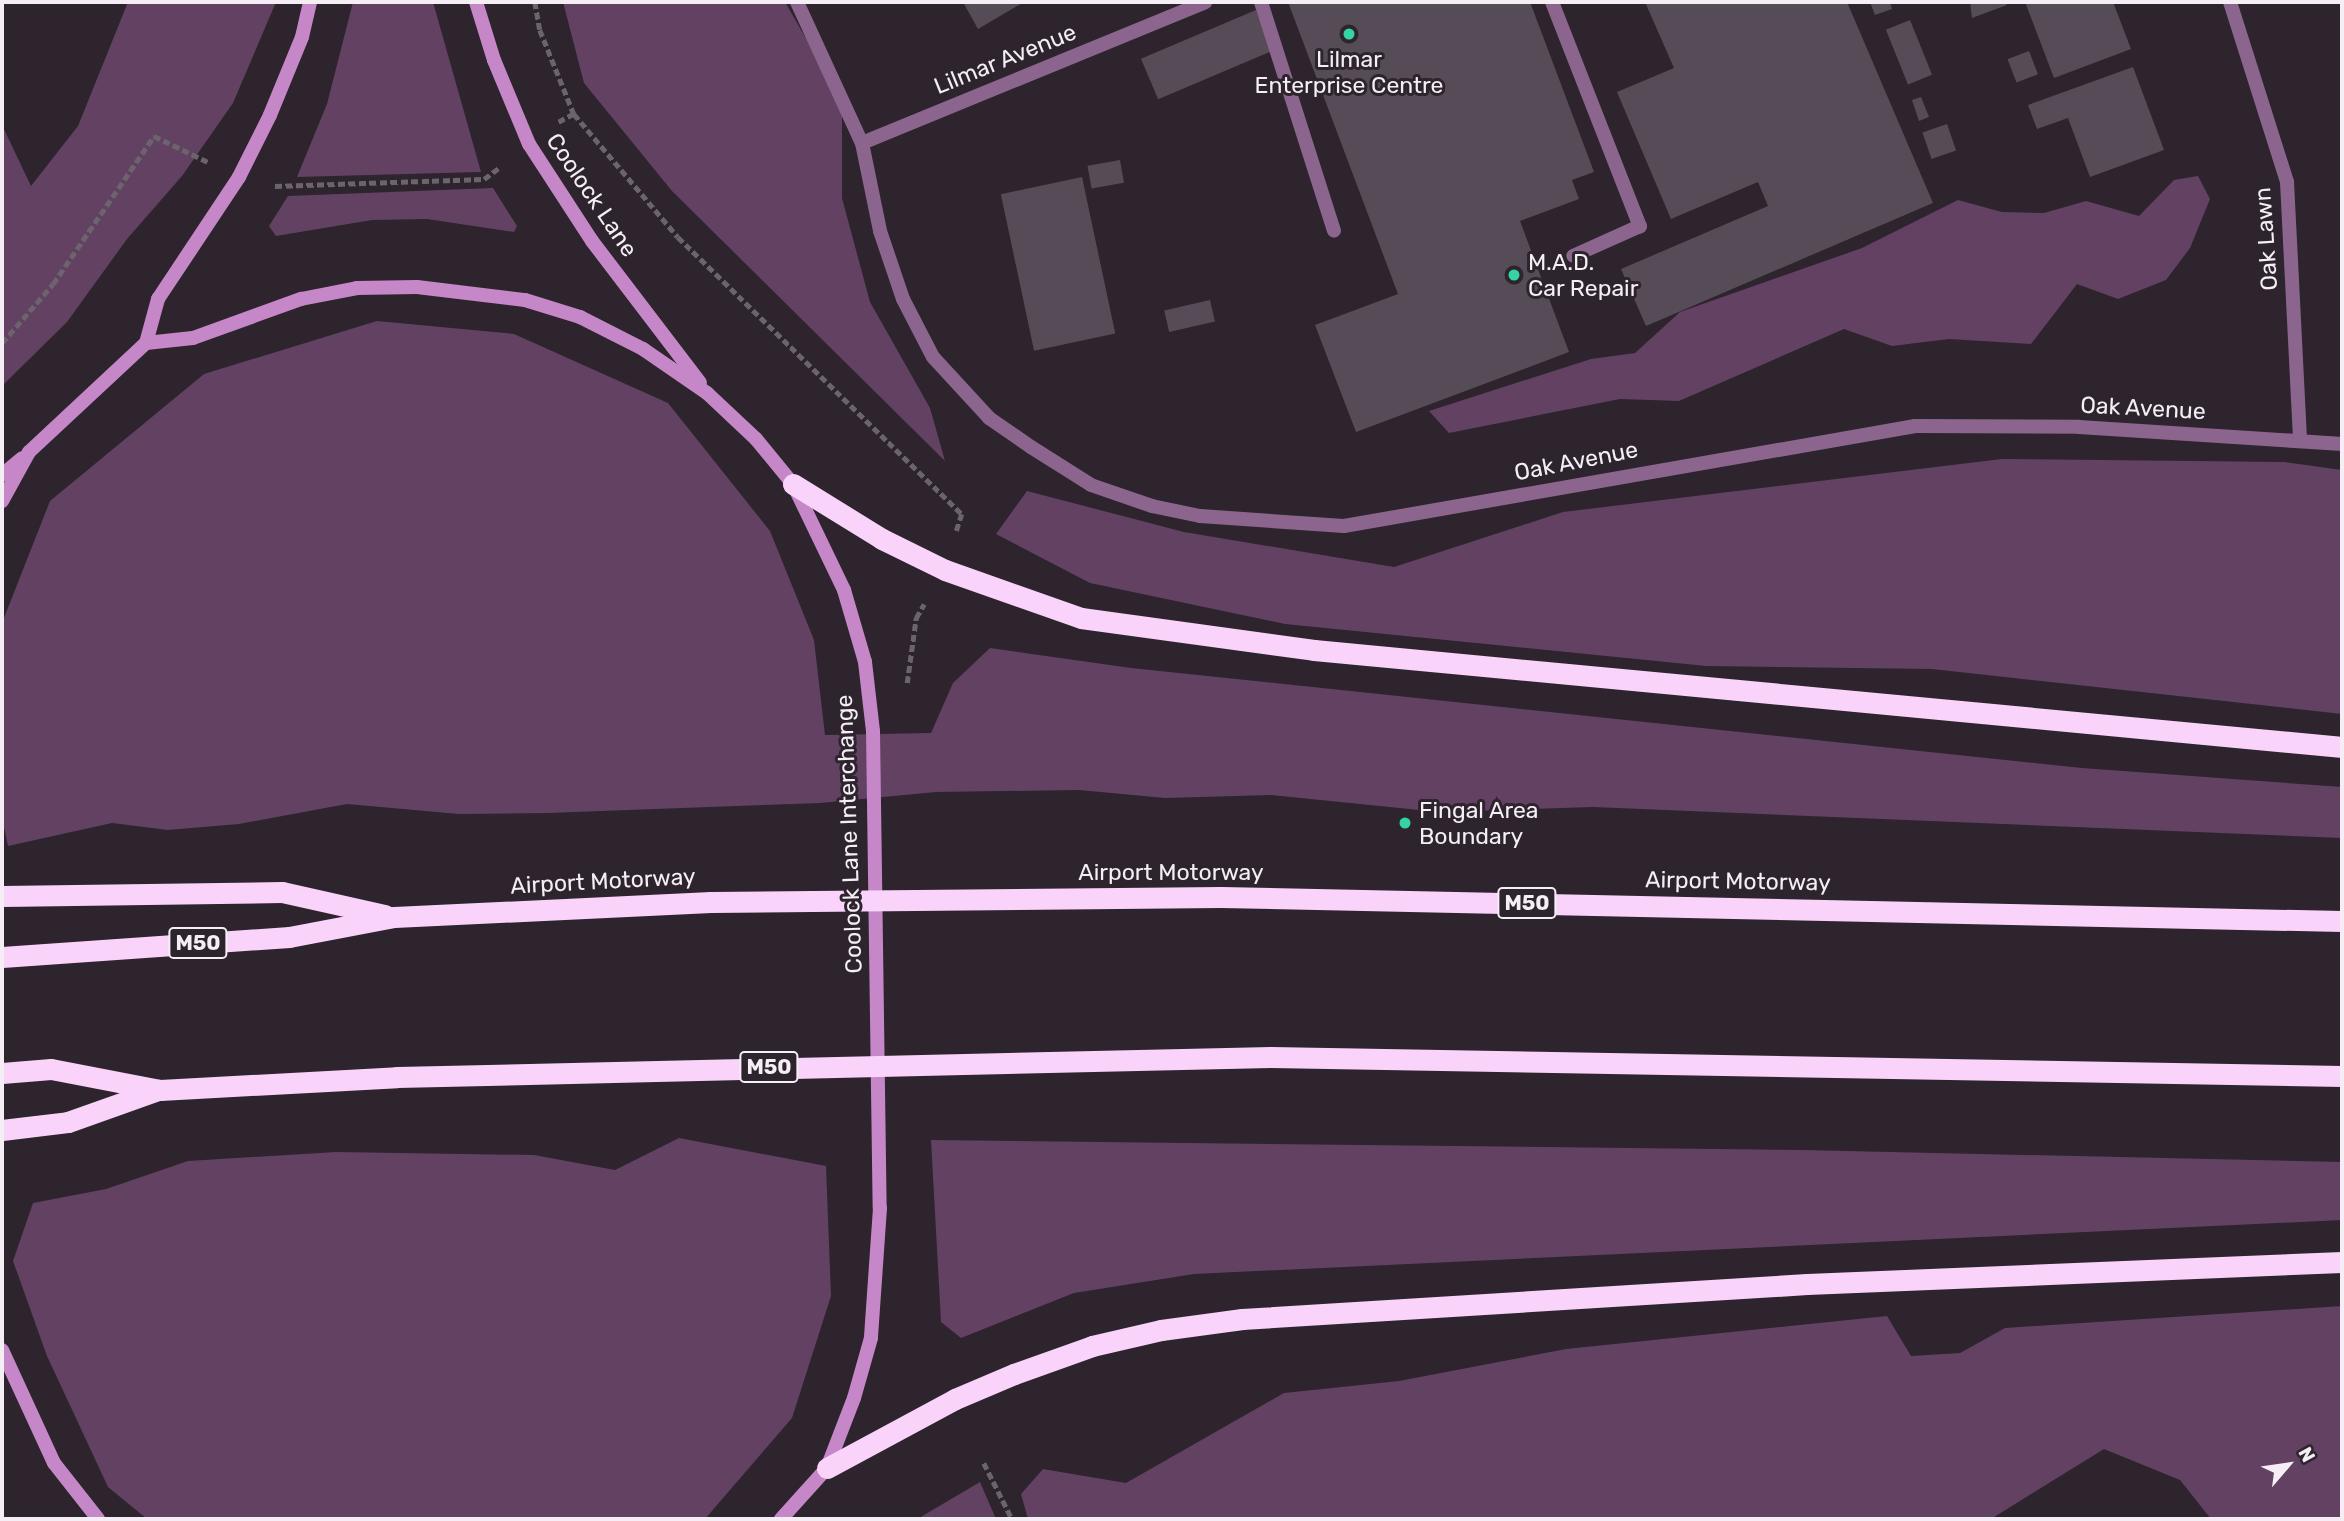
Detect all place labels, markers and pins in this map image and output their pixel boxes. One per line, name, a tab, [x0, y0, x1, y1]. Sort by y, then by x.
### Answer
marker: Lilmar Enterprise Centre	[1341, 26, 1357, 42]
place label: Lilmar Enterprise Centre	[1255, 45, 1443, 99]
place label: M.A.D. Car Repair	[1528, 248, 1639, 302]
marker: M.A.D. Car Repair	[1506, 267, 1522, 283]
place label: Fingal Area Boundary	[1419, 796, 1539, 850]
marker: Fingal Area Boundary	[1397, 815, 1413, 831]

